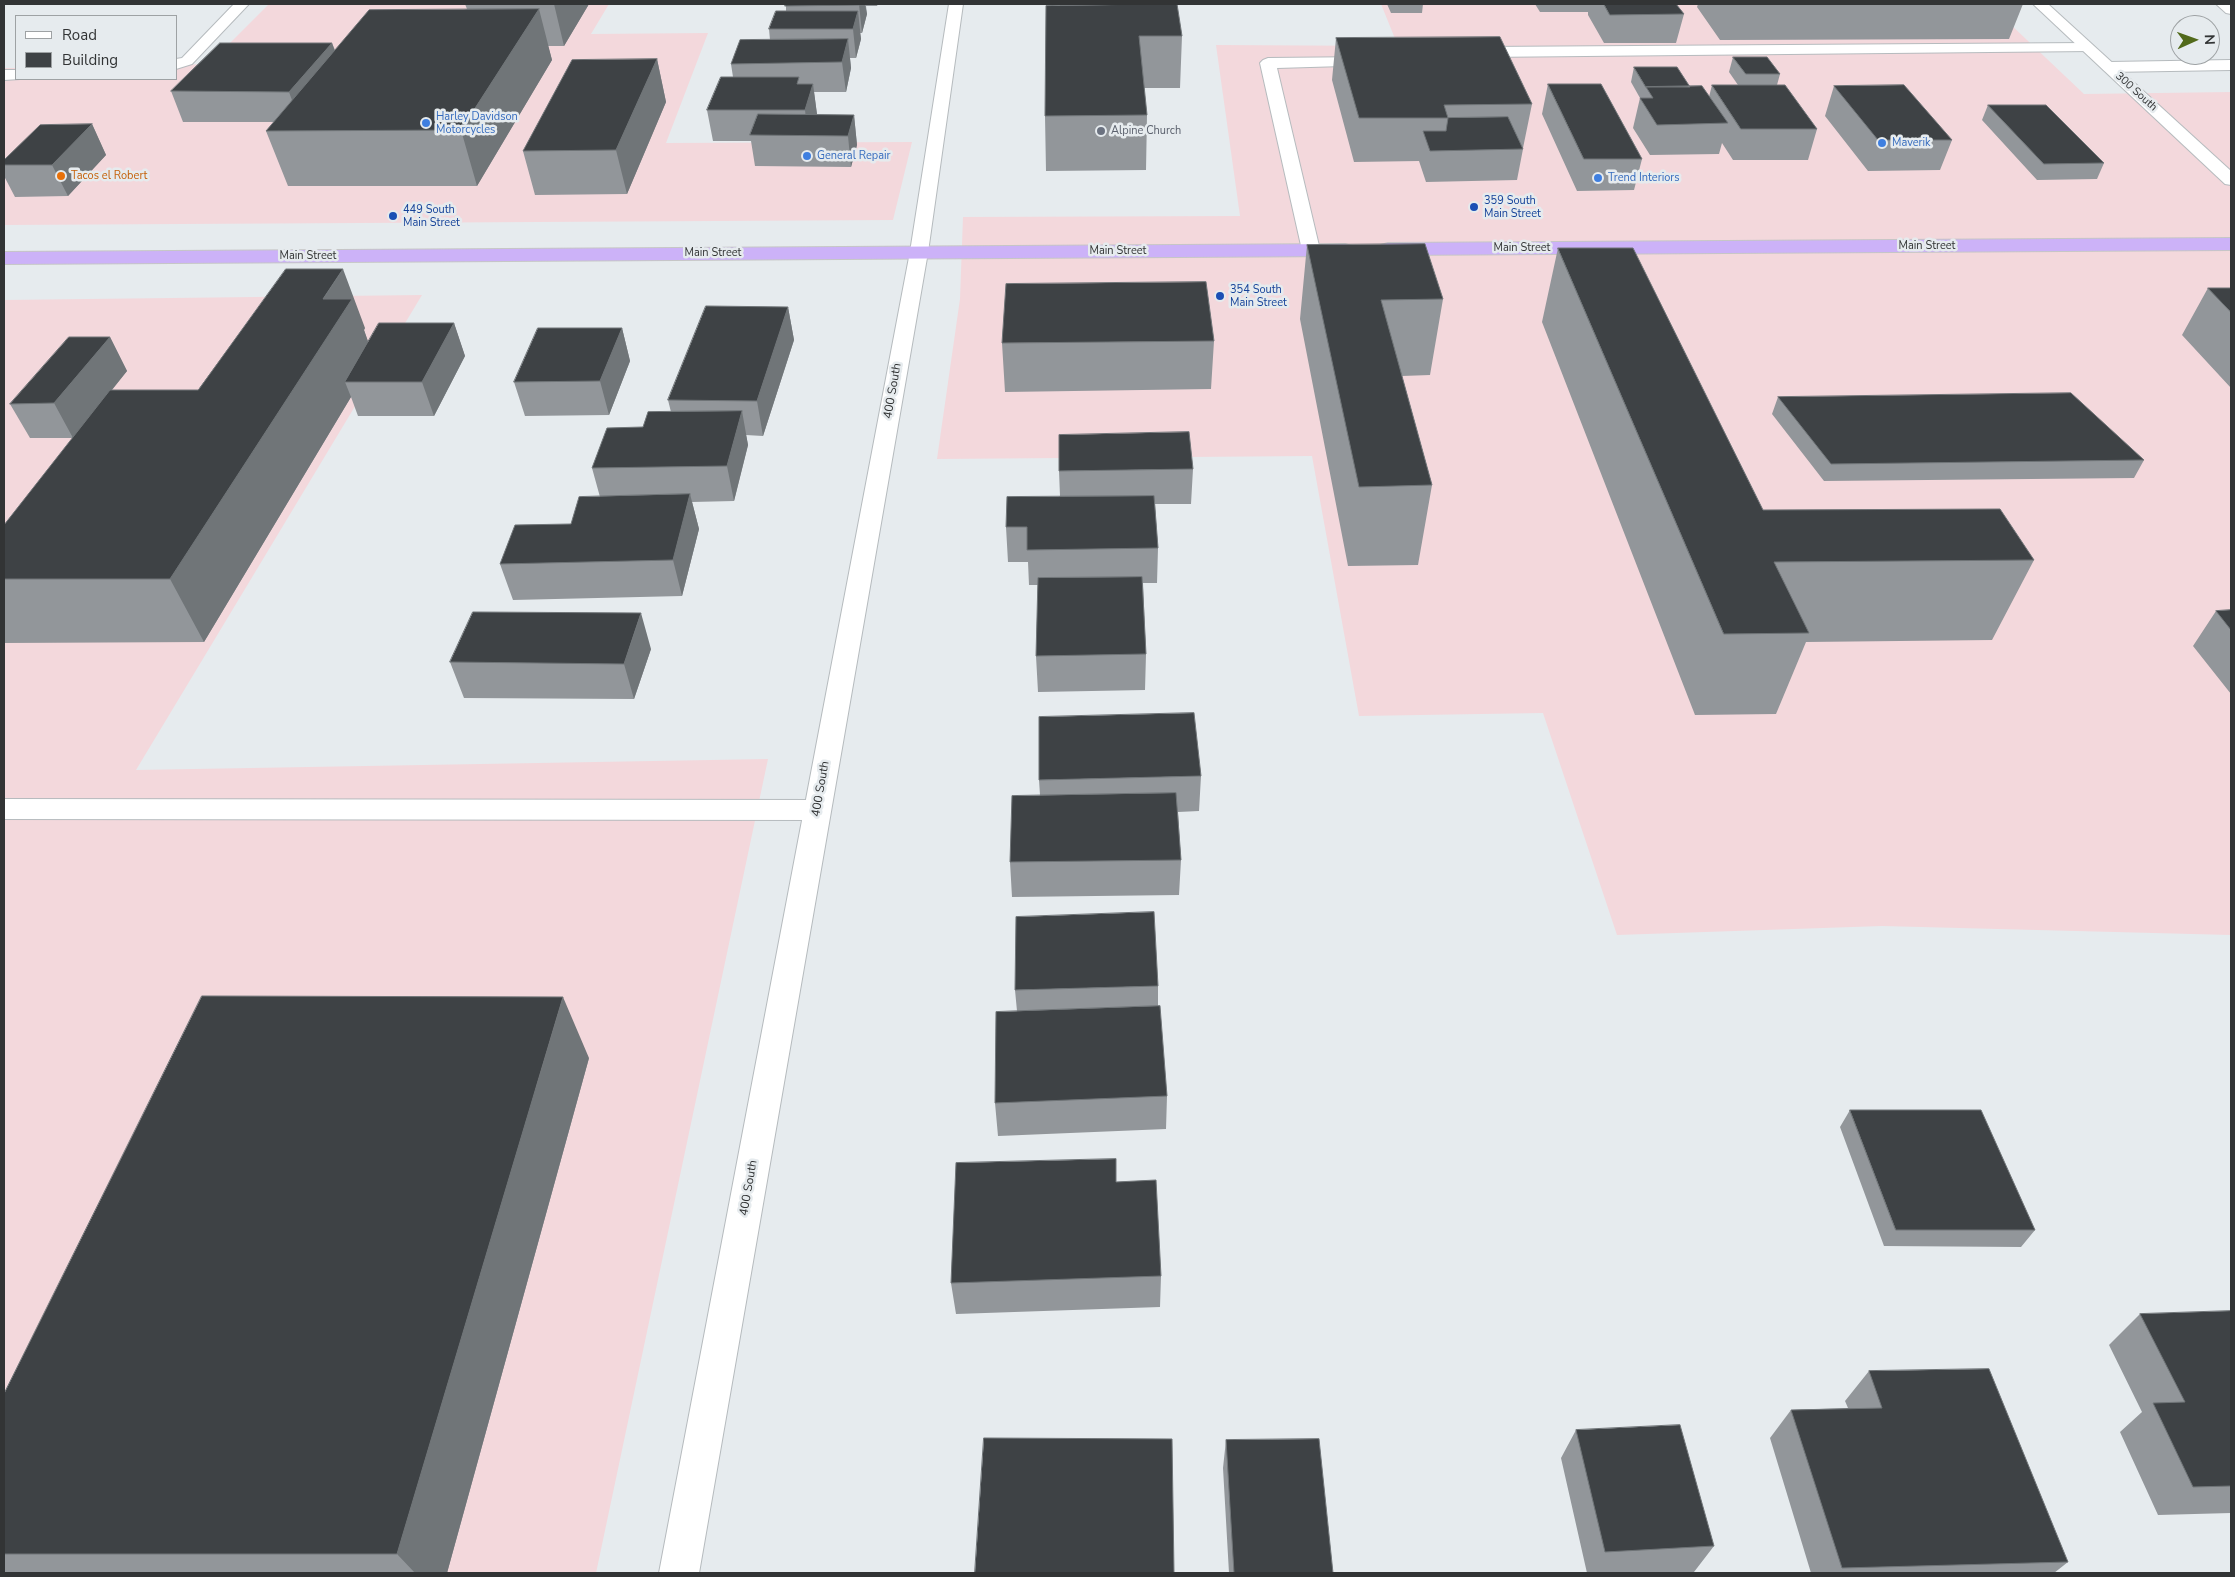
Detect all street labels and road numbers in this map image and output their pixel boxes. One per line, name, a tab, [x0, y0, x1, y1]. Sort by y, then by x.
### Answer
street label: 300 South	[2112, 70, 2160, 114]
street label: Main Street	[1899, 239, 1955, 253]
street label: Main Street	[1494, 241, 1550, 255]
street label: Main Street	[1090, 244, 1146, 258]
street label: Main Street	[685, 246, 741, 260]
street label: Main Street	[280, 249, 336, 263]
street label: 400 South	[881, 362, 905, 420]
street label: 400 South	[809, 760, 833, 818]
street label: 400 South	[737, 1159, 761, 1217]

